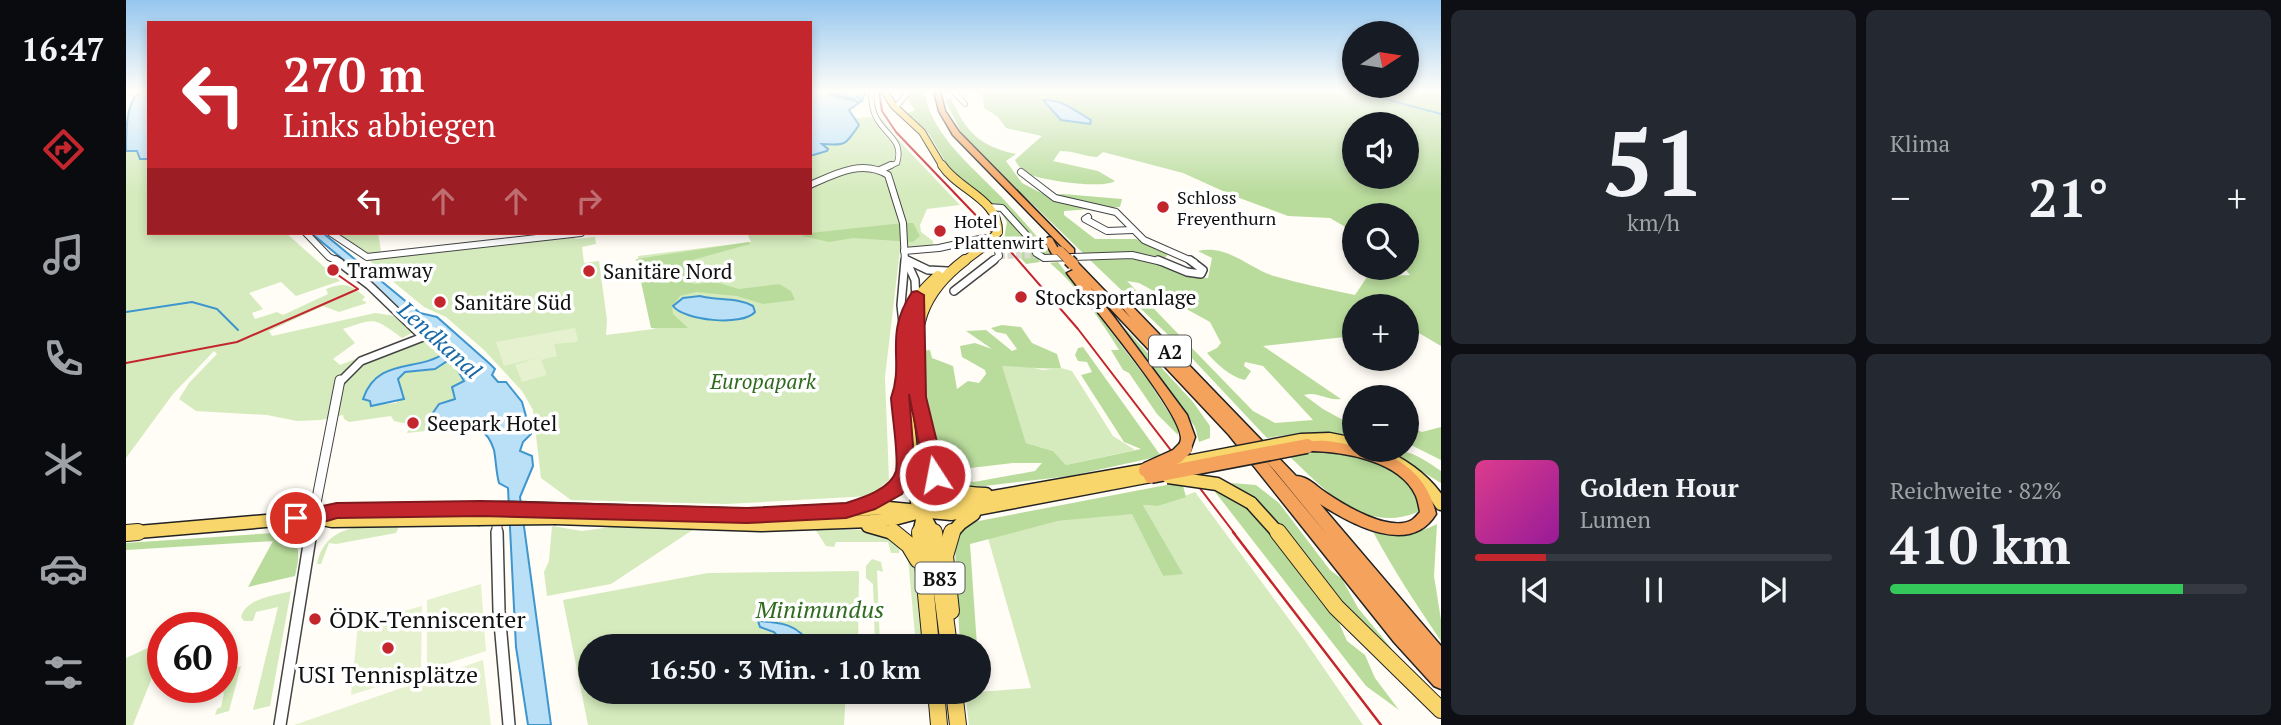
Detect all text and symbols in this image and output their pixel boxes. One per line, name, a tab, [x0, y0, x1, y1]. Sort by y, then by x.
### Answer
north arrow	[1342, 21, 1419, 98]
map controls	[1342, 21, 1419, 462]
text: 16:47	[21, 28, 105, 70]
text: 270 m	[283, 41, 425, 106]
icon: left	[168, 49, 259, 140]
text: 51	[1602, 101, 1705, 222]
text: Links abbiegen	[283, 104, 496, 146]
button: sound	[1342, 112, 1419, 189]
icon: directions	[39, 125, 88, 174]
text: Klima	[1890, 128, 1950, 159]
text: 21°	[2028, 163, 2109, 232]
text: −	[1890, 173, 1910, 223]
text: +	[2227, 173, 2247, 223]
icon: left	[351, 182, 389, 220]
icon: ahead	[424, 182, 462, 220]
icon: ahead	[497, 182, 535, 220]
icon: right	[570, 182, 608, 220]
place label: Schloss Freyenthurn	[1177, 185, 1276, 230]
marker: Schloss Freyenthurn	[1155, 199, 1171, 215]
button: search	[1342, 203, 1419, 280]
text: km/h	[1627, 207, 1680, 238]
place label: Hotel Plattenwirt	[954, 209, 1045, 254]
marker: Hotel Plattenwirt	[932, 223, 948, 239]
icon: music	[39, 230, 88, 279]
place label: Tramway	[347, 256, 433, 284]
place label: Sanitäre Nord	[603, 257, 733, 285]
marker: Tramway	[325, 262, 341, 278]
marker: Sanitäre Nord	[581, 263, 597, 279]
place label: Stocksportanlage	[1035, 283, 1196, 311]
place label: Sanitäre Süd	[454, 288, 572, 316]
marker: Stocksportanlage	[1013, 289, 1029, 305]
water label: Lendkanal	[391, 294, 489, 386]
marker: Sanitäre Süd	[432, 294, 448, 310]
button: +	[1342, 294, 1419, 371]
icon: phone	[39, 334, 88, 383]
road number: A2	[1149, 336, 1191, 366]
park label: Europapark	[709, 367, 817, 395]
button: −	[1342, 385, 1419, 462]
place label: Seepark Hotel	[427, 409, 557, 437]
marker: Seepark Hotel	[405, 415, 421, 431]
position arrow	[898, 438, 972, 512]
icon: climate	[39, 439, 88, 488]
text: Golden Hour	[1580, 470, 1739, 504]
text: Reichweite · 82%	[1890, 475, 2062, 506]
pin	[266, 488, 326, 548]
icon: arrive	[277, 499, 315, 537]
text: Lumen	[1580, 504, 1651, 535]
text: 410 km	[1890, 510, 2071, 579]
icon: car	[39, 544, 88, 593]
road number: B83	[916, 562, 964, 594]
icon: previous	[1516, 571, 1554, 609]
icon: pause	[1635, 571, 1673, 609]
icon: next	[1754, 571, 1792, 609]
park label: Minimundus	[755, 593, 884, 625]
place label: ÖDK-Tenniscenter	[329, 603, 526, 635]
marker: ÖDK-Tenniscenter	[307, 611, 323, 627]
speed limit sign: 60	[147, 612, 238, 703]
marker: USI Tennisplätze	[380, 640, 396, 656]
icon: filters	[39, 648, 88, 697]
text: 16:50 · 3 Min. · 1.0 km	[648, 652, 921, 686]
place label: USI Tennisplätze	[298, 658, 478, 690]

